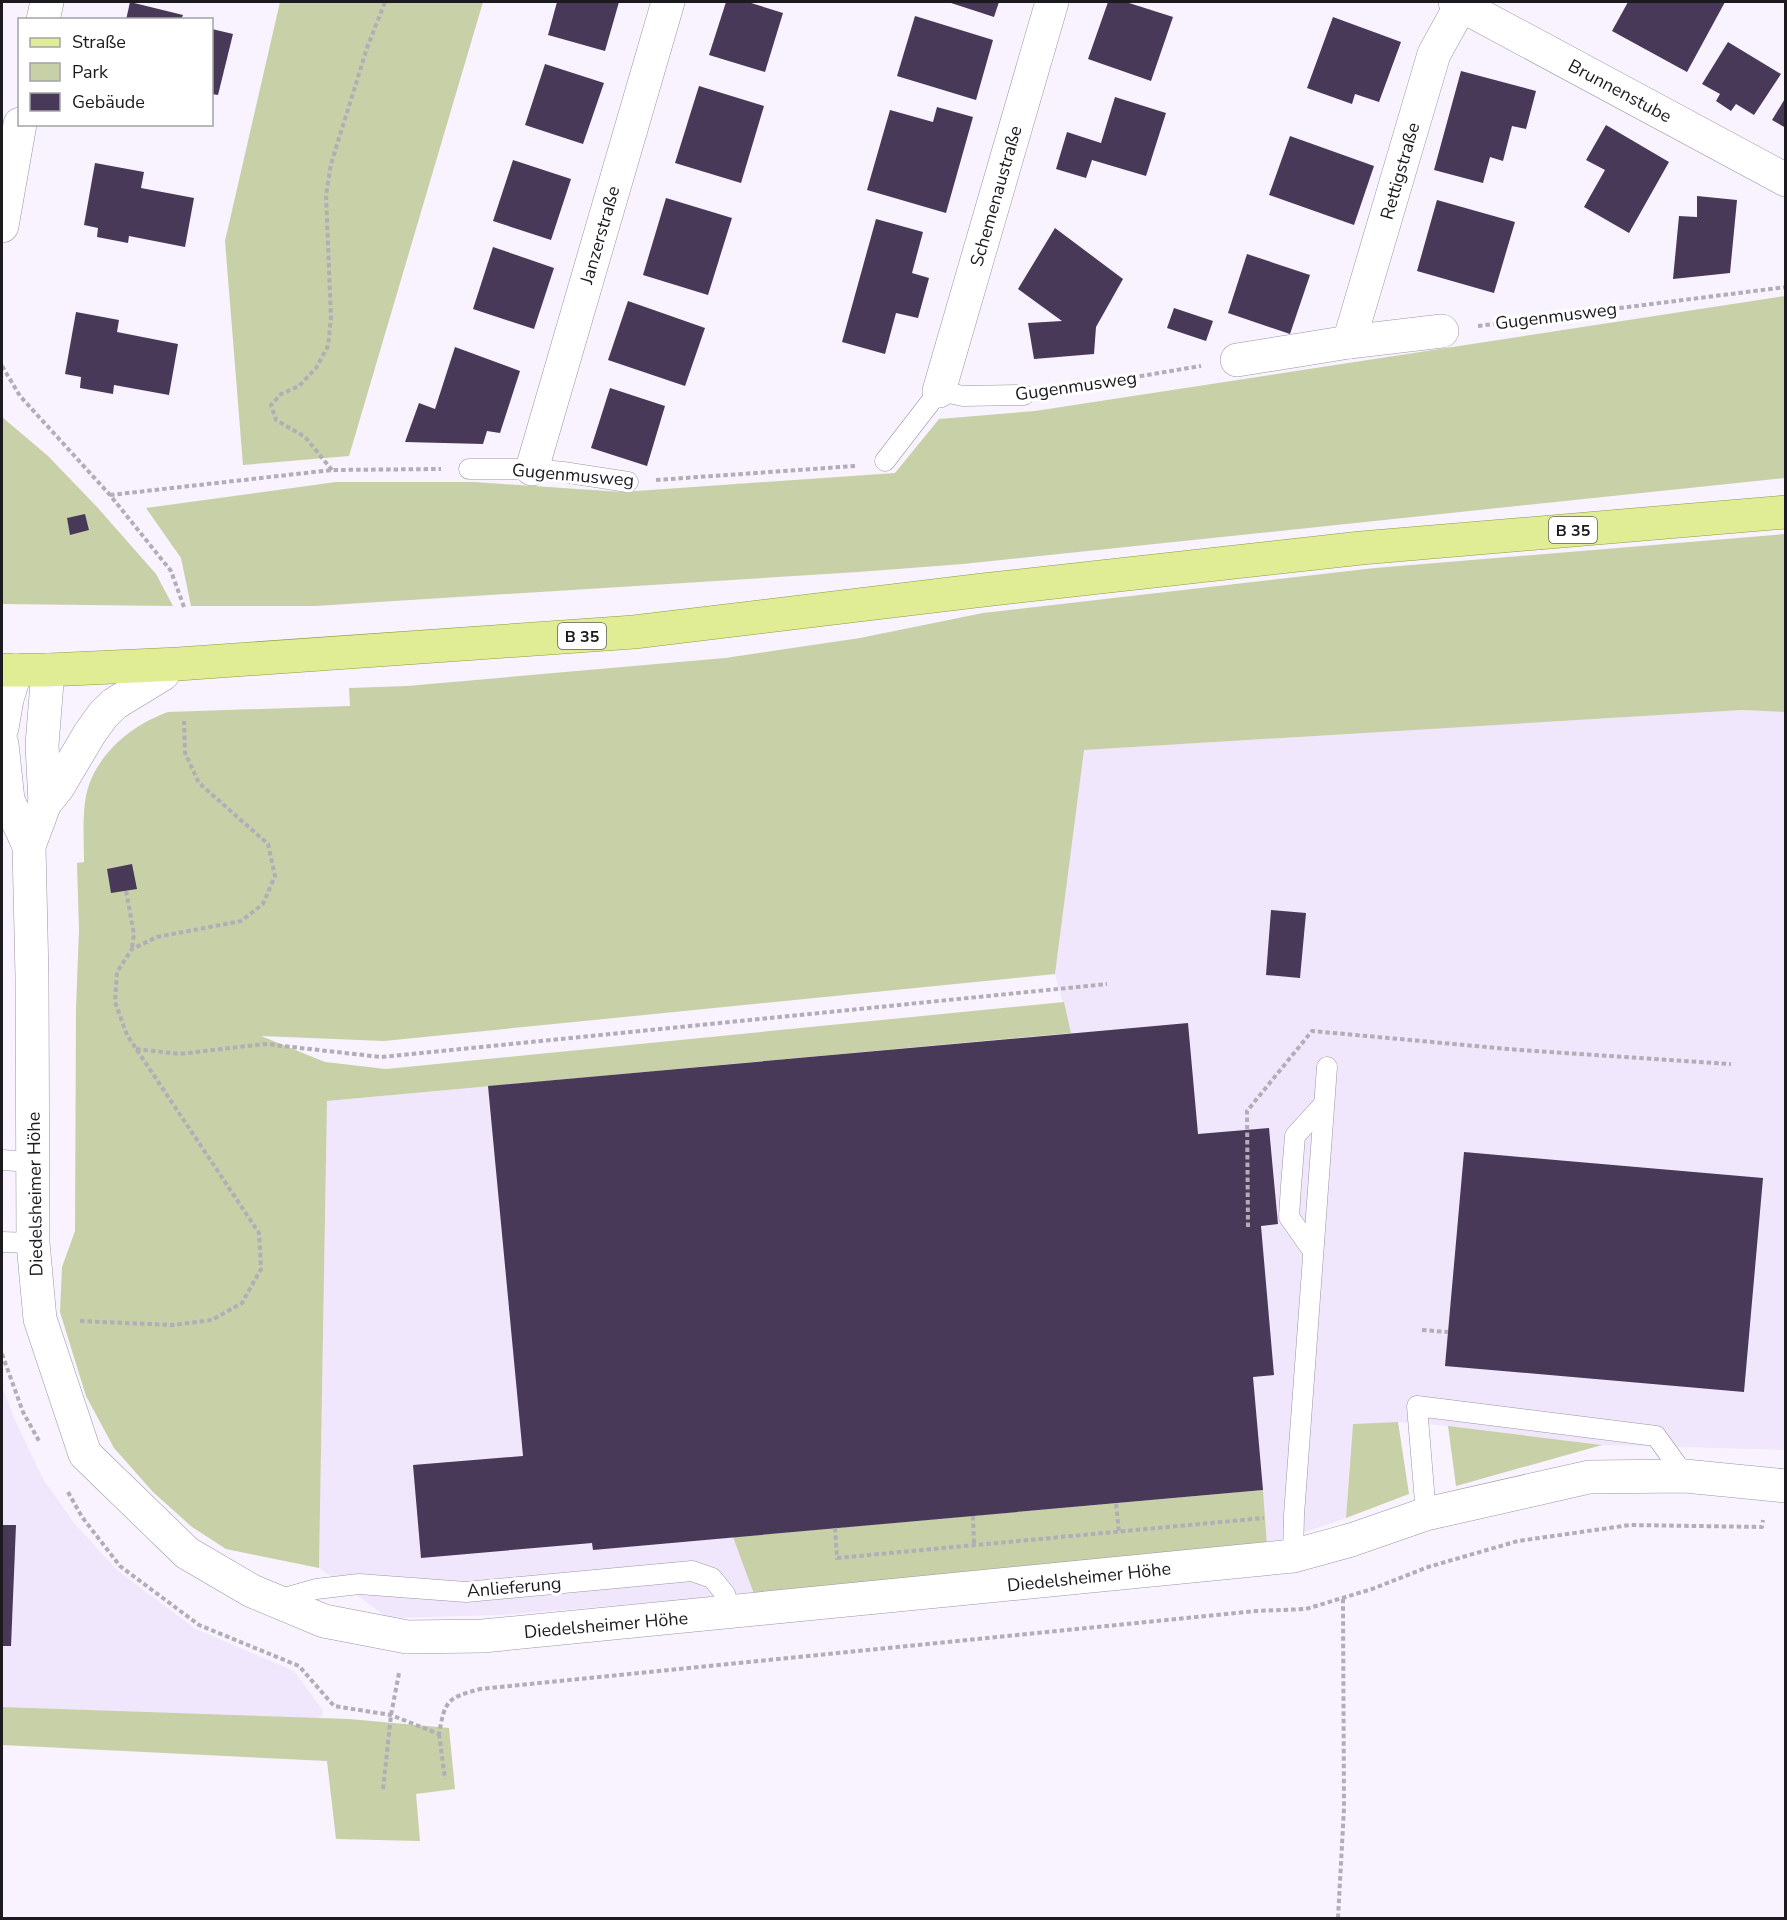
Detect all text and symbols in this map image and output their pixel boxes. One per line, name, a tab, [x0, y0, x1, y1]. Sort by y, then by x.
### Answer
legend	[18, 18, 213, 126]
text: Straße	[72, 30, 126, 54]
street label: Brunnenstube	[1564, 54, 1676, 128]
text: Park	[72, 60, 109, 84]
text: Gebäude	[72, 90, 145, 114]
street label: Rettigstraße	[1375, 120, 1425, 222]
street label: Schemenaustraße	[964, 123, 1028, 269]
street label: Janzerstraße	[574, 183, 625, 288]
street label: Gugenmusweg	[1494, 297, 1618, 335]
street label: Gugenmusweg	[1014, 366, 1138, 406]
street label: Gugenmusweg	[511, 458, 635, 492]
road number: B 35	[1549, 517, 1597, 543]
road number: B 35	[558, 623, 606, 649]
street label: Diedelsheimer Höhe	[22, 1111, 48, 1277]
street label: Diedelsheimer Höhe	[1006, 1556, 1172, 1598]
street label: Anlieferung	[466, 1571, 562, 1603]
street label: Diedelsheimer Höhe	[523, 1606, 689, 1644]

